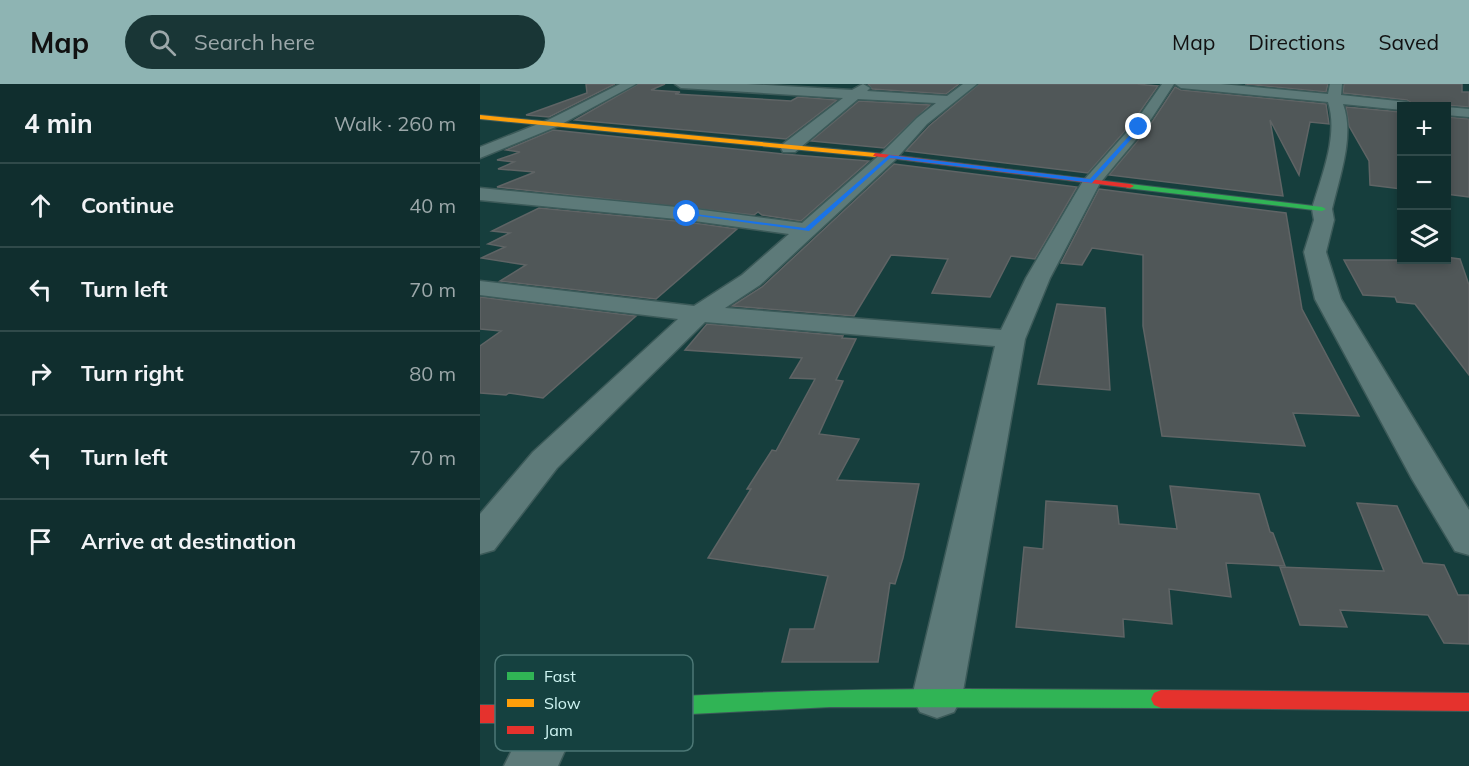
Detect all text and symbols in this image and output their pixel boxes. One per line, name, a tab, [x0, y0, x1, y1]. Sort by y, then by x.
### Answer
search box	[125, 15, 545, 69]
text: Map	[30, 25, 89, 60]
icon: search	[146, 26, 179, 59]
text: Search here	[194, 28, 315, 56]
text: Map	[1172, 29, 1215, 55]
text: Directions	[1248, 29, 1345, 55]
text: Saved	[1378, 29, 1439, 55]
map controls	[1397, 102, 1451, 264]
button: +	[1397, 102, 1451, 156]
text: 4 min	[24, 107, 93, 140]
text: Walk · 260 m	[334, 111, 456, 136]
route end	[1125, 113, 1151, 139]
button: −	[1397, 156, 1451, 210]
icon: ahead	[24, 189, 57, 222]
text: Continue	[81, 191, 174, 219]
text: 40 m	[409, 193, 456, 218]
route start	[673, 200, 699, 226]
button: layers	[1397, 210, 1451, 264]
icon: left	[24, 273, 57, 306]
text: Turn left	[81, 275, 168, 303]
text: 70 m	[409, 277, 456, 302]
icon: right	[24, 357, 57, 390]
text: Turn right	[81, 359, 184, 387]
text: 80 m	[409, 361, 456, 386]
icon: left	[24, 441, 57, 474]
text: Turn left	[81, 443, 168, 471]
text: 70 m	[409, 445, 456, 470]
icon: arrive	[24, 525, 57, 558]
text: Arrive at destination	[81, 527, 296, 555]
legend	[495, 655, 693, 751]
text: Fast	[544, 666, 576, 686]
text: Slow	[544, 693, 581, 713]
text: Jam	[544, 720, 573, 740]

